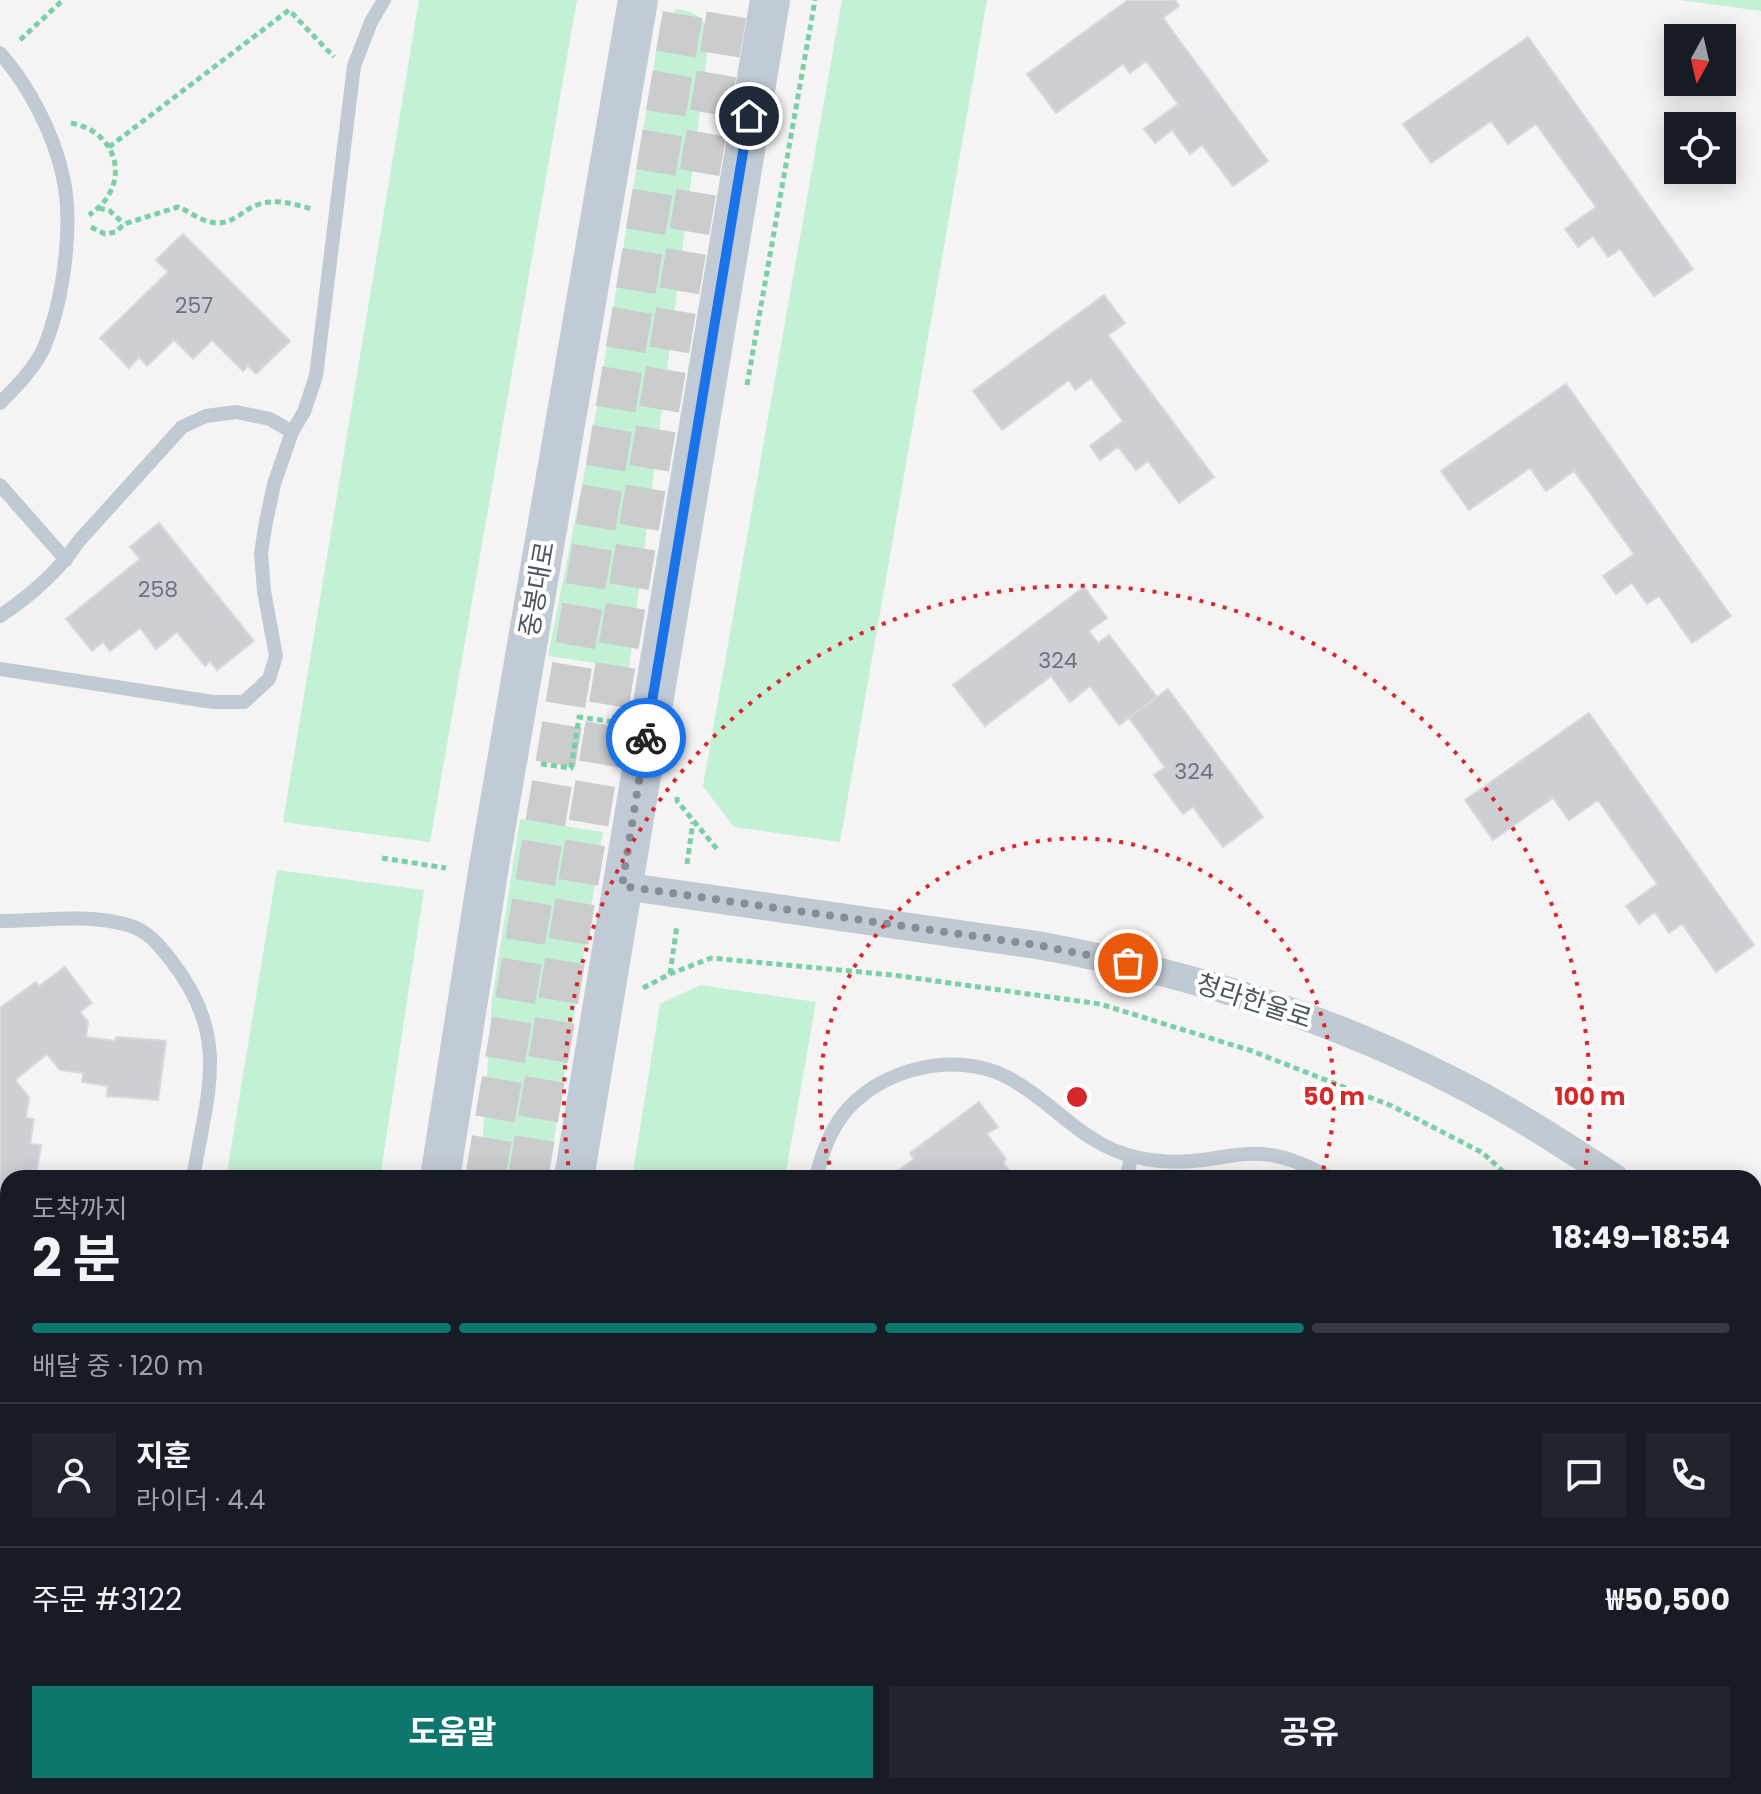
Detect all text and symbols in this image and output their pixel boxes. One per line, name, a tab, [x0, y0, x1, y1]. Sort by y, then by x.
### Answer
north arrow	[1664, 24, 1736, 96]
map controls	[1664, 24, 1736, 184]
pin	[715, 82, 783, 150]
icon: home	[727, 94, 771, 138]
button: locate	[1664, 112, 1736, 184]
house number: 257	[175, 290, 213, 321]
street label: 중봉대로	[511, 539, 563, 639]
house number: 258	[138, 574, 178, 605]
house number: 324	[1038, 645, 1078, 676]
courier	[606, 698, 686, 778]
icon: bike	[624, 716, 668, 760]
house number: 324	[1174, 756, 1214, 787]
pin	[1094, 929, 1162, 997]
icon: bag	[1106, 941, 1150, 985]
street label: 청라한울로	[1192, 965, 1316, 1037]
text: 50 m	[1303, 1080, 1365, 1113]
text: 100 m	[1555, 1080, 1625, 1113]
centre of rings	[1063, 1083, 1091, 1111]
text: 도착까지	[32, 1191, 128, 1227]
text: 18:49–18:54	[1552, 1216, 1730, 1259]
text: 2 분	[32, 1222, 121, 1295]
text: 배달 중 · 120 m	[32, 1348, 203, 1384]
button: person	[32, 1433, 116, 1517]
button: chat	[1542, 1433, 1626, 1517]
button: phone	[1646, 1433, 1730, 1517]
text: 지훈	[136, 1434, 191, 1477]
text: 라이더 · 4.4	[136, 1482, 265, 1518]
text: 주문 #3122	[32, 1578, 182, 1621]
text: ₩50,500	[1606, 1578, 1730, 1621]
button: 도움말	[32, 1686, 873, 1778]
button: 공유	[889, 1686, 1730, 1778]

